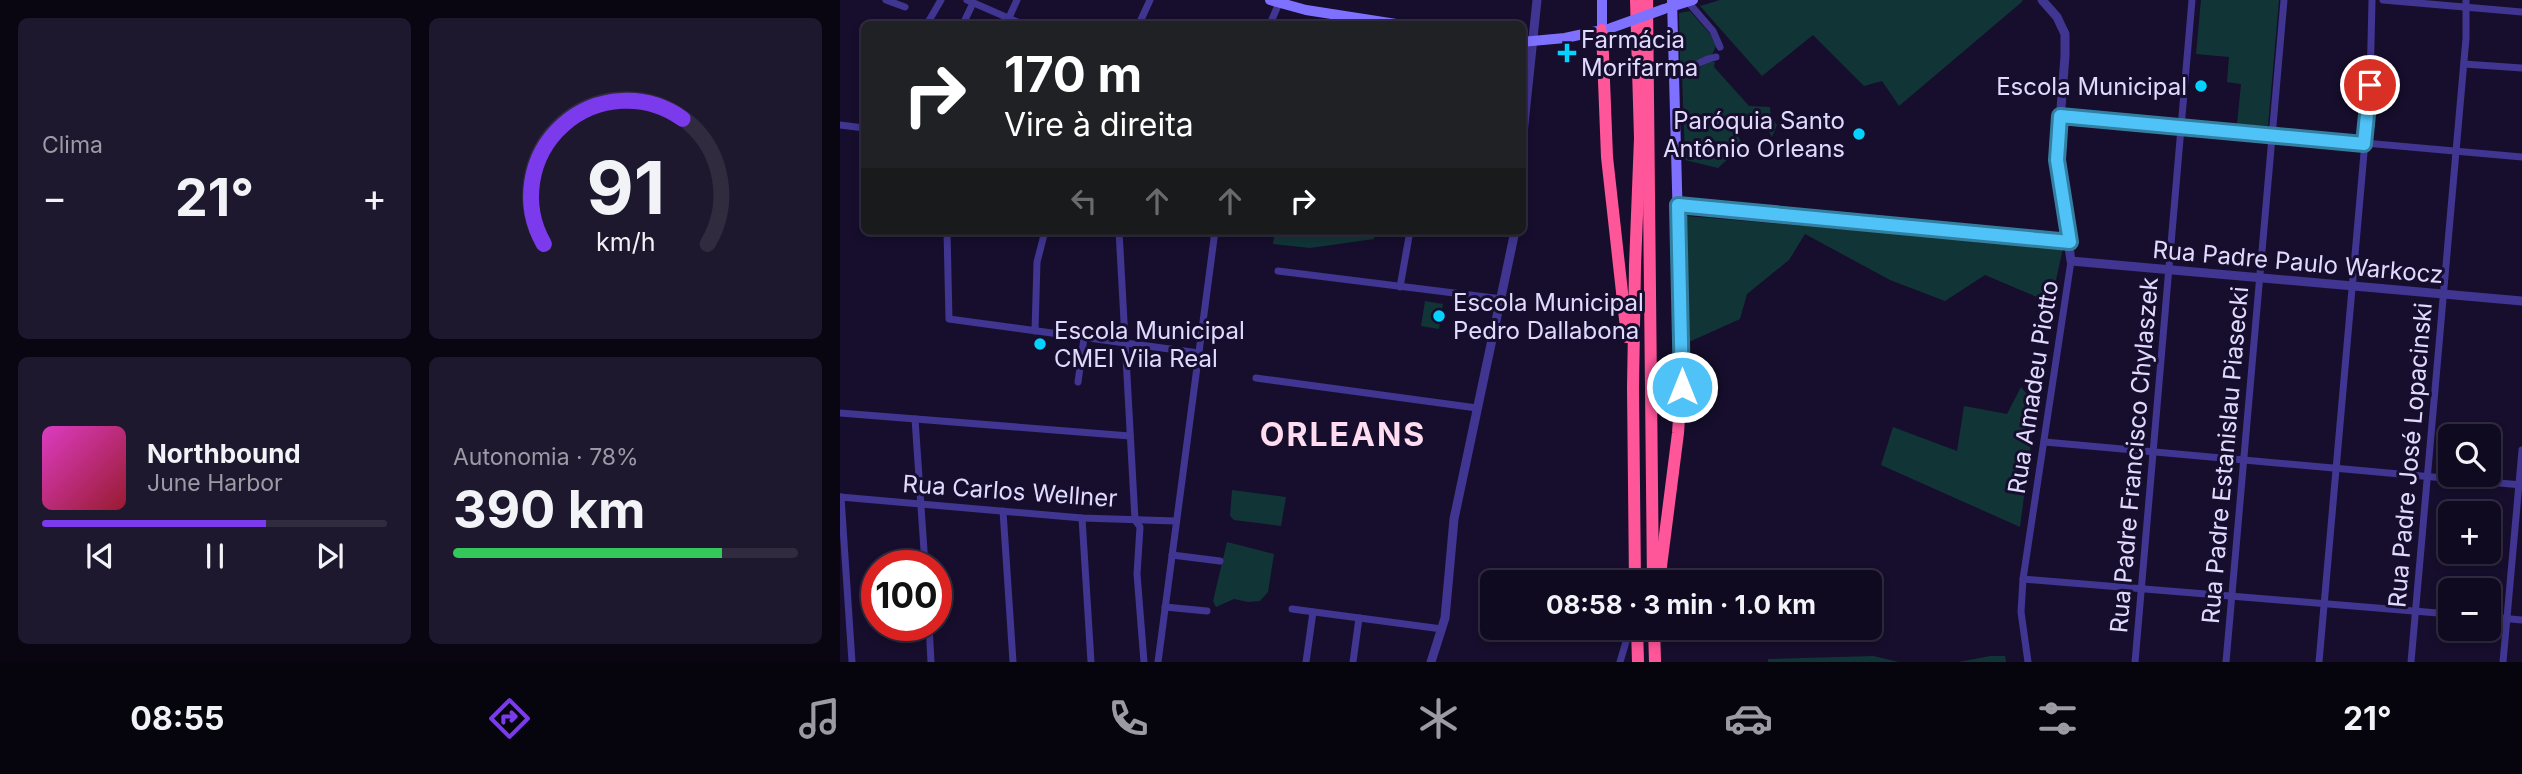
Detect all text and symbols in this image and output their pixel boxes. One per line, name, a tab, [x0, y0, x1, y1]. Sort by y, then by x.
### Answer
place label: Farmácia Morifarma	[1581, 25, 1698, 82]
text: 170 m	[1004, 45, 1142, 104]
marker: Farmácia Morifarma	[1559, 45, 1575, 61]
icon: right	[889, 49, 980, 140]
pin	[2340, 55, 2400, 115]
icon: arrive	[2351, 66, 2389, 104]
place label: Escola Municipal	[1996, 72, 2187, 101]
marker: Escola Municipal	[2193, 78, 2209, 94]
text: Vire à direita	[1004, 105, 1194, 144]
place label: Paróquia Santo Antônio Orleans	[1663, 106, 1845, 163]
marker: Paróquia Santo Antônio Orleans	[1851, 126, 1867, 142]
text: Clima	[42, 131, 103, 159]
text: 91	[586, 144, 665, 233]
text: 21°	[175, 166, 254, 229]
text: −	[42, 174, 67, 220]
text: +	[362, 174, 387, 220]
icon: left	[1065, 182, 1103, 220]
icon: ahead	[1138, 182, 1176, 220]
icon: ahead	[1211, 182, 1249, 220]
icon: right	[1284, 182, 1322, 220]
text: km/h	[596, 227, 655, 257]
street label: Rua Padre Paulo Warkocz	[2151, 235, 2445, 289]
street label: Rua Padre Francisco Chylaszek	[2104, 276, 2164, 634]
street label: Rua Amadeu Piotto	[2002, 278, 2064, 496]
street label: Rua Padre Estanislau Piasecki	[2196, 285, 2254, 625]
place label: Escola Municipal Pedro Dallabona	[1453, 288, 1644, 345]
street label: Rua Padre José Lopacinski	[2382, 301, 2438, 609]
marker: Escola Municipal Pedro Dallabona	[1431, 308, 1447, 324]
place label: Escola Municipal CMEI Vila Real	[1054, 316, 1245, 373]
marker: Escola Municipal CMEI Vila Real	[1032, 336, 1048, 352]
position arrow	[1645, 350, 1719, 424]
district label: ORLEANS	[1260, 415, 1426, 454]
map controls	[2438, 424, 2501, 641]
button: search	[2438, 424, 2501, 487]
text: Northbound	[147, 438, 301, 469]
text: Autonomia · 78%	[453, 443, 639, 471]
text: June Harbor	[147, 469, 283, 497]
street label: Rua Carlos Wellner	[902, 469, 1118, 513]
text: 390 km	[453, 478, 645, 541]
button: +	[2438, 501, 2501, 564]
icon: previous	[81, 537, 119, 575]
icon: pause	[196, 537, 234, 575]
icon: next	[311, 537, 349, 575]
speed limit sign: 100	[861, 550, 952, 641]
button: −	[2438, 578, 2501, 641]
text: 08:58 · 3 min · 1.0 km	[1546, 589, 1816, 620]
icon: directions	[485, 694, 534, 743]
icon: music	[795, 694, 844, 743]
icon: phone	[1104, 694, 1153, 743]
icon: climate	[1414, 694, 1463, 743]
icon: car	[1724, 694, 1773, 743]
icon: filters	[2033, 694, 2082, 743]
text: 08:55	[130, 699, 224, 738]
text: 21°	[2343, 699, 2392, 738]

